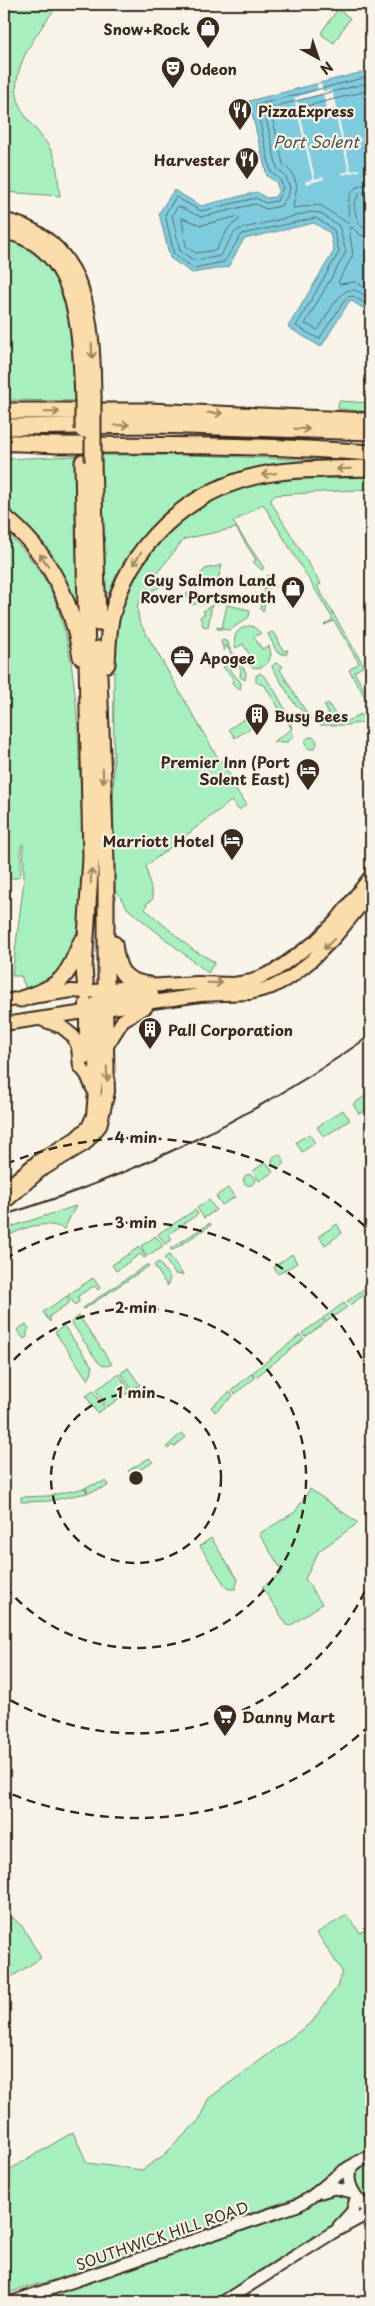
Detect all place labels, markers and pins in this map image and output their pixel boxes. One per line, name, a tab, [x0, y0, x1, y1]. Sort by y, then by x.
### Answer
shop icon: Snow+Rock	[195, 15, 221, 49]
place label: Snow+Rock	[103, 17, 190, 40]
theatre icon: Odeon	[160, 55, 186, 89]
place label: Odeon	[190, 57, 237, 80]
restaurant icon: PizzaExpress	[227, 97, 253, 131]
place label: PizzaExpress	[258, 99, 354, 122]
restaurant icon: Harvester	[234, 146, 260, 180]
place label: Harvester	[154, 148, 231, 171]
place label: Guy Salmon Land Rover Portsmouth	[141, 568, 276, 608]
shop icon: Guy Salmon Land Rover Portsmouth	[280, 575, 306, 609]
office icon: Apogee	[169, 644, 195, 678]
place label: Apogee	[199, 646, 256, 669]
building icon: Busy Bees	[244, 702, 270, 736]
place label: Busy Bees	[274, 704, 348, 727]
place label: Premier Inn (Port Solent East)	[160, 750, 290, 790]
hotel icon: Premier Inn (Port Solent East)	[295, 757, 321, 791]
hotel icon: Marriott Hotel	[219, 827, 245, 861]
place label: Marriott Hotel	[103, 829, 214, 852]
building icon: Pall Corporation	[137, 1016, 163, 1050]
place label: Pall Corporation	[168, 1018, 293, 1041]
centre of rings	[127, 1469, 145, 1487]
supermarket icon: Danny Mart	[212, 1703, 238, 1737]
place label: Danny Mart	[242, 1705, 335, 1728]

